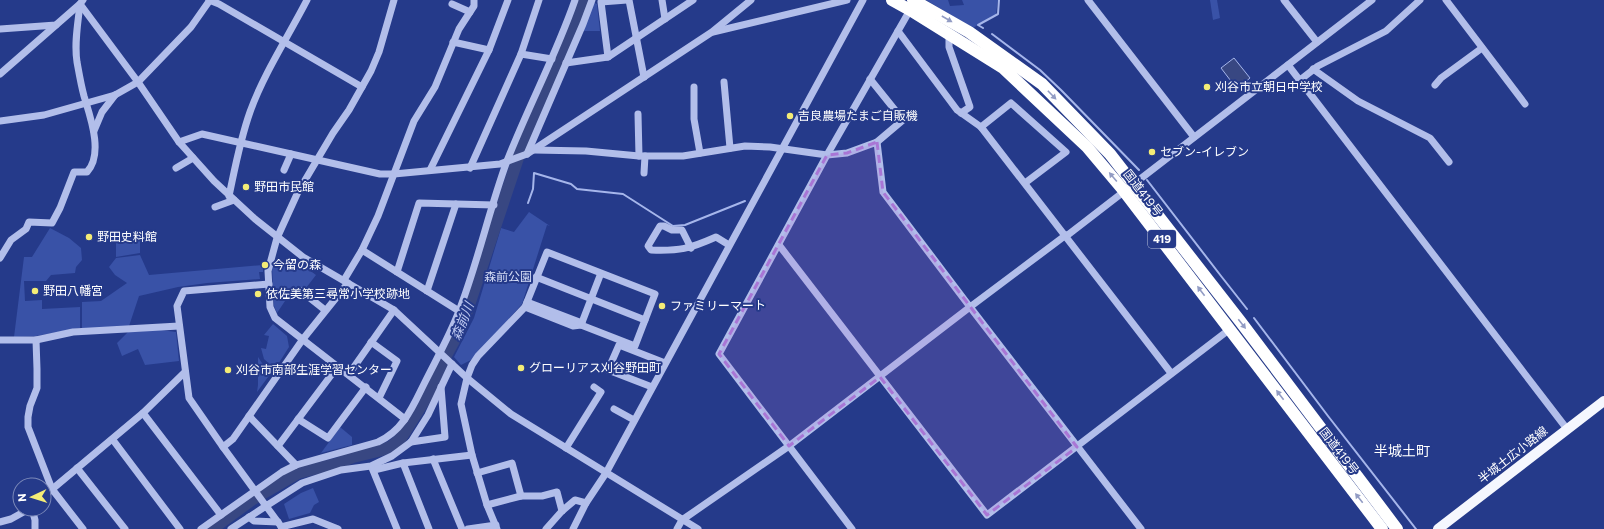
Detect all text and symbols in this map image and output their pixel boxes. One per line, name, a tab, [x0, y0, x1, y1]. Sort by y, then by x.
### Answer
one-way arrow	[941, 16, 953, 23]
place label: 刈谷市立朝日中学校	[1215, 79, 1323, 93]
marker: 刈谷市立朝日中学校	[1202, 82, 1212, 92]
one-way arrow	[1048, 90, 1057, 100]
place label: 吉良農場たまご自販機	[798, 108, 918, 122]
marker: 吉良農場たまご自販機	[785, 111, 795, 121]
place label: セブン-イレブン	[1160, 144, 1249, 158]
marker: セブン-イレブン	[1147, 147, 1157, 157]
street label: 国道419号	[1121, 166, 1166, 218]
one-way arrow	[1109, 172, 1118, 183]
place label: 野田市民館	[254, 179, 314, 193]
marker: 野田市民館	[241, 182, 251, 192]
place label: 野田史料館	[97, 229, 157, 243]
road number: 419	[1148, 230, 1176, 248]
marker: 野田史料館	[84, 232, 94, 242]
place label: 今留の森	[273, 257, 321, 271]
marker: 今留の森	[260, 260, 270, 270]
park label: 森前公園	[484, 269, 532, 283]
place label: 野田八幡宮	[43, 283, 103, 297]
marker: 野田八幡宮	[30, 286, 40, 296]
place label: 依佐美第三尋常小学校跡地	[266, 286, 410, 300]
one-way arrow	[1197, 286, 1206, 297]
marker: 依佐美第三尋常小学校跡地	[253, 289, 263, 299]
water label: 森前川	[447, 298, 477, 342]
place label: ファミリーマート	[670, 298, 766, 312]
marker: ファミリーマート	[657, 301, 667, 311]
one-way arrow	[1238, 319, 1247, 330]
place label: グローリアス刈谷野田町	[529, 360, 661, 374]
place label: 刈谷市南部生涯学習センター	[236, 362, 392, 376]
marker: グローリアス刈谷野田町	[516, 363, 526, 373]
marker: 刈谷市南部生涯学習センター	[223, 365, 233, 375]
one-way arrow	[1276, 390, 1284, 400]
street label: 半城土広小路線	[1475, 423, 1550, 486]
street label: 国道419号	[1317, 424, 1362, 476]
district label: 半城土町	[1374, 442, 1430, 459]
north arrow	[12, 477, 52, 517]
text: N	[15, 493, 28, 502]
one-way arrow	[1354, 493, 1363, 504]

